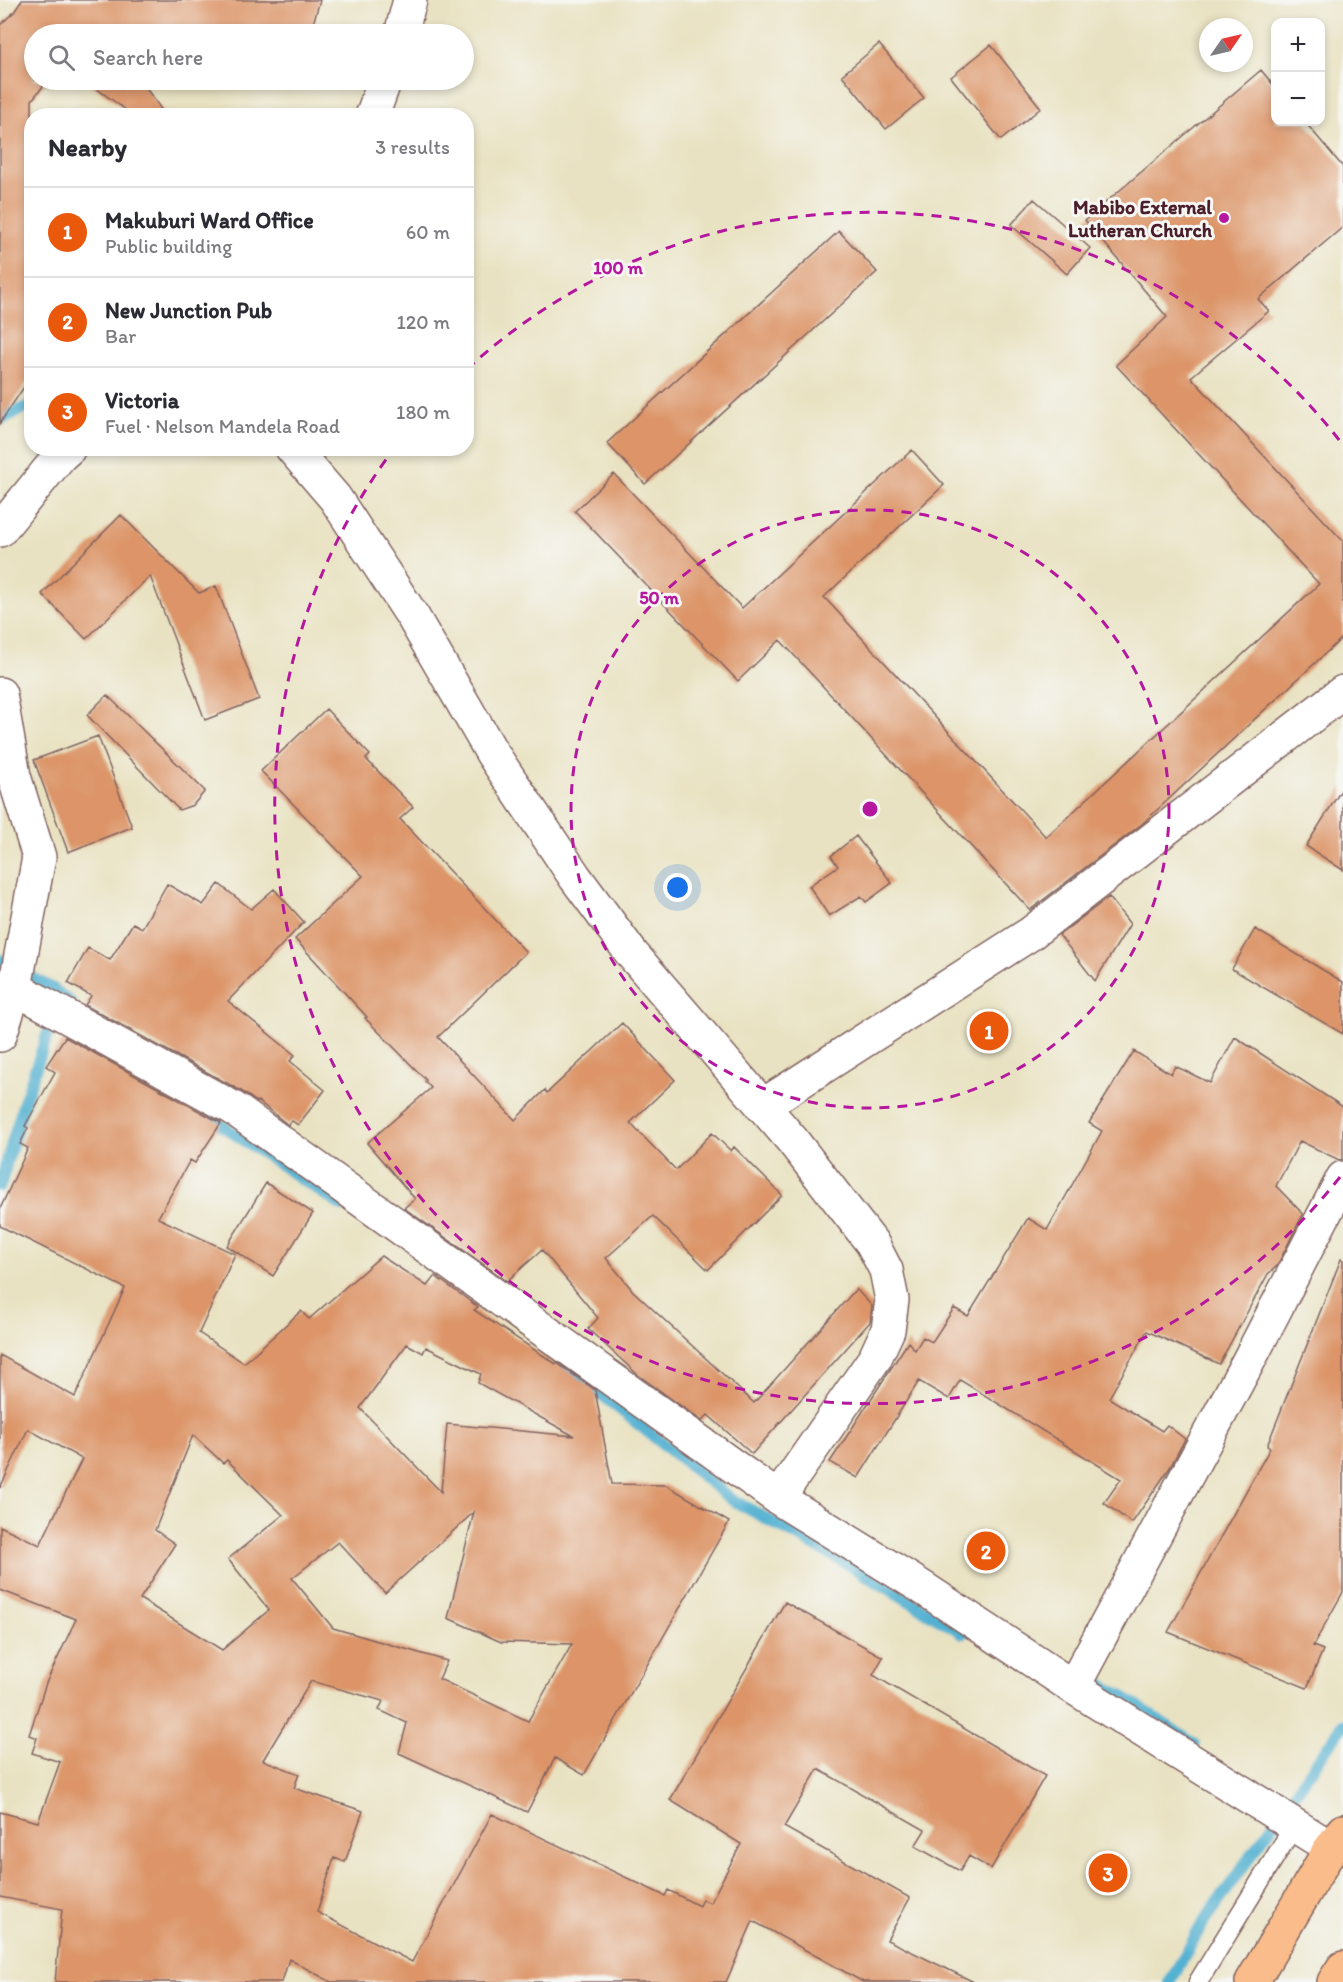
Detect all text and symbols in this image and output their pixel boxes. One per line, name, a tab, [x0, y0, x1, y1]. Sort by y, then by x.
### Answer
north arrow	[1199, 18, 1253, 72]
map controls	[1271, 18, 1325, 126]
button: +	[1271, 18, 1325, 72]
search box	[24, 24, 474, 90]
icon: search	[45, 41, 78, 74]
text: Search here	[93, 44, 203, 71]
button: −	[1271, 72, 1325, 126]
text: Nearby	[48, 131, 127, 163]
text: 3 results	[375, 135, 450, 159]
place label: Mabibo External Lutheran Church	[1068, 195, 1213, 242]
text: Makuburi Ward Office	[105, 207, 314, 234]
marker: Mabibo External Lutheran Church	[1217, 211, 1231, 225]
text: 1	[63, 220, 72, 244]
text: 60 m	[406, 220, 450, 244]
text: Public building	[105, 234, 232, 258]
text: 100 m	[593, 257, 644, 279]
text: New Junction Pub	[105, 297, 272, 324]
text: 2	[62, 310, 73, 334]
text: 120 m	[397, 310, 450, 334]
text: Bar	[105, 324, 136, 348]
text: Victoria	[105, 387, 179, 414]
text: 3	[62, 400, 73, 424]
text: 180 m	[396, 400, 450, 424]
text: Fuel · Nelson Mandela Road	[105, 414, 340, 438]
text: 50 m	[639, 587, 680, 609]
centre of rings	[860, 799, 880, 819]
your location	[663, 873, 692, 902]
pin: 1	[970, 1008, 1008, 1054]
pin: 2	[966, 1528, 1006, 1574]
pin: 3	[1088, 1850, 1128, 1896]

